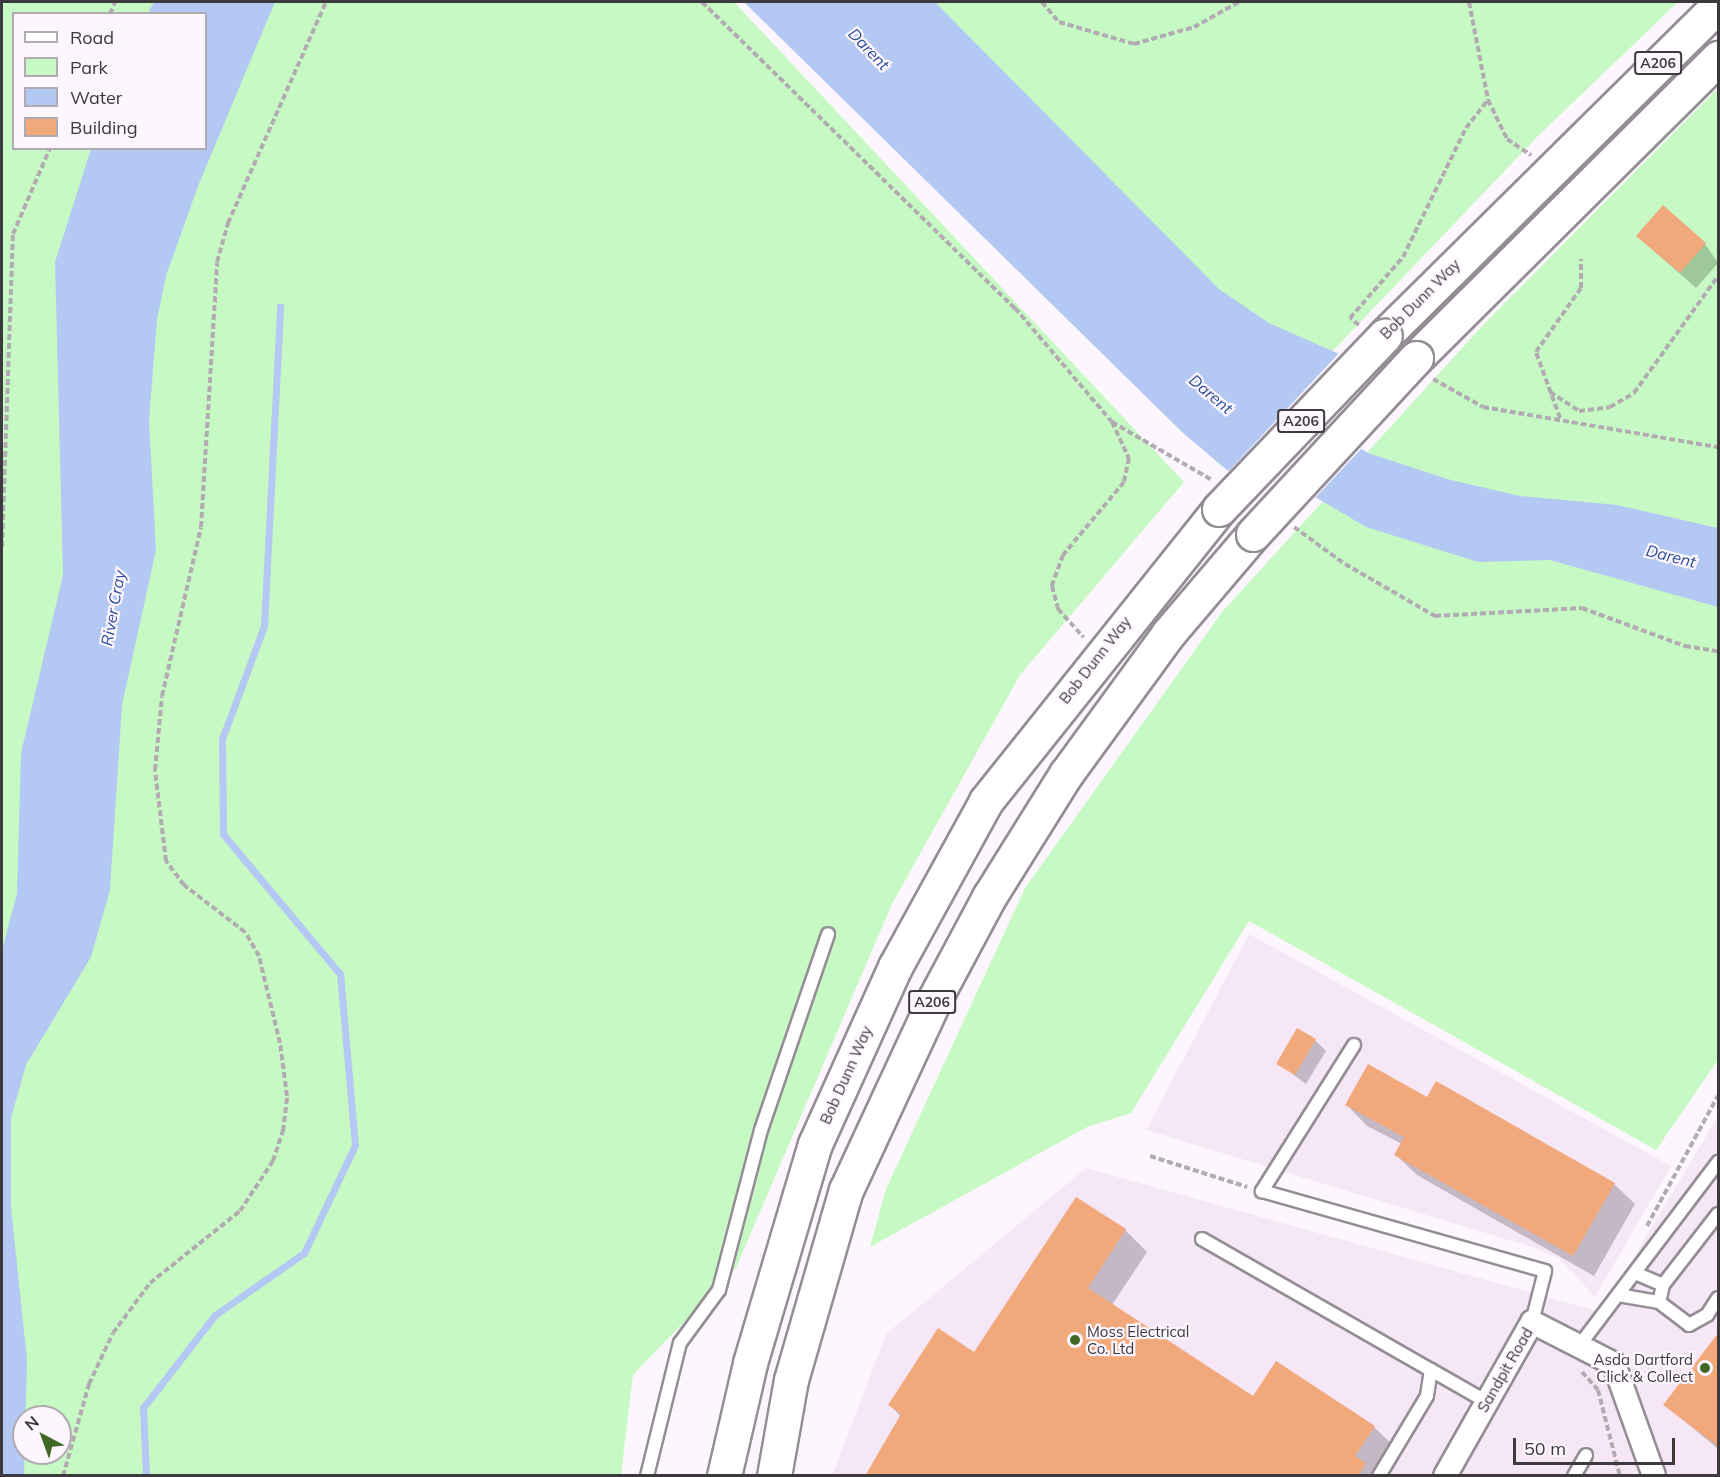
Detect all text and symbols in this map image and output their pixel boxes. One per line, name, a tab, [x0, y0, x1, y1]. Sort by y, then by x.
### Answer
legend	[12, 12, 207, 150]
water label: Darent	[844, 24, 894, 74]
text: Road	[70, 26, 114, 49]
road number: A206	[1634, 52, 1682, 74]
text: Park	[70, 56, 108, 79]
text: Water	[70, 86, 122, 109]
text: Building	[70, 116, 138, 139]
street label: Bob Dunn Way	[1376, 255, 1464, 343]
water label: Darent	[1185, 370, 1237, 418]
road number: A206	[1277, 410, 1325, 432]
water label: Darent	[1644, 541, 1698, 571]
water label: River Cray	[97, 569, 129, 647]
street label: Bob Dunn Way	[1055, 613, 1135, 707]
road number: A206	[908, 991, 956, 1013]
street label: Bob Dunn Way	[816, 1023, 876, 1127]
place label: Moss Electrical Co. Ltd	[1087, 1322, 1189, 1357]
street label: Sandpit Road	[1474, 1325, 1536, 1415]
marker: Moss Electrical Co. Ltd	[1068, 1333, 1082, 1347]
place label: Asda Dartford Click & Collect	[1594, 1350, 1693, 1385]
marker: Asda Dartford Click & Collect	[1698, 1361, 1712, 1375]
north arrow	[12, 1405, 72, 1465]
text: N	[20, 1411, 43, 1434]
scale bar	[1516, 1426, 1678, 1464]
text: 50 m	[1524, 1437, 1566, 1460]

